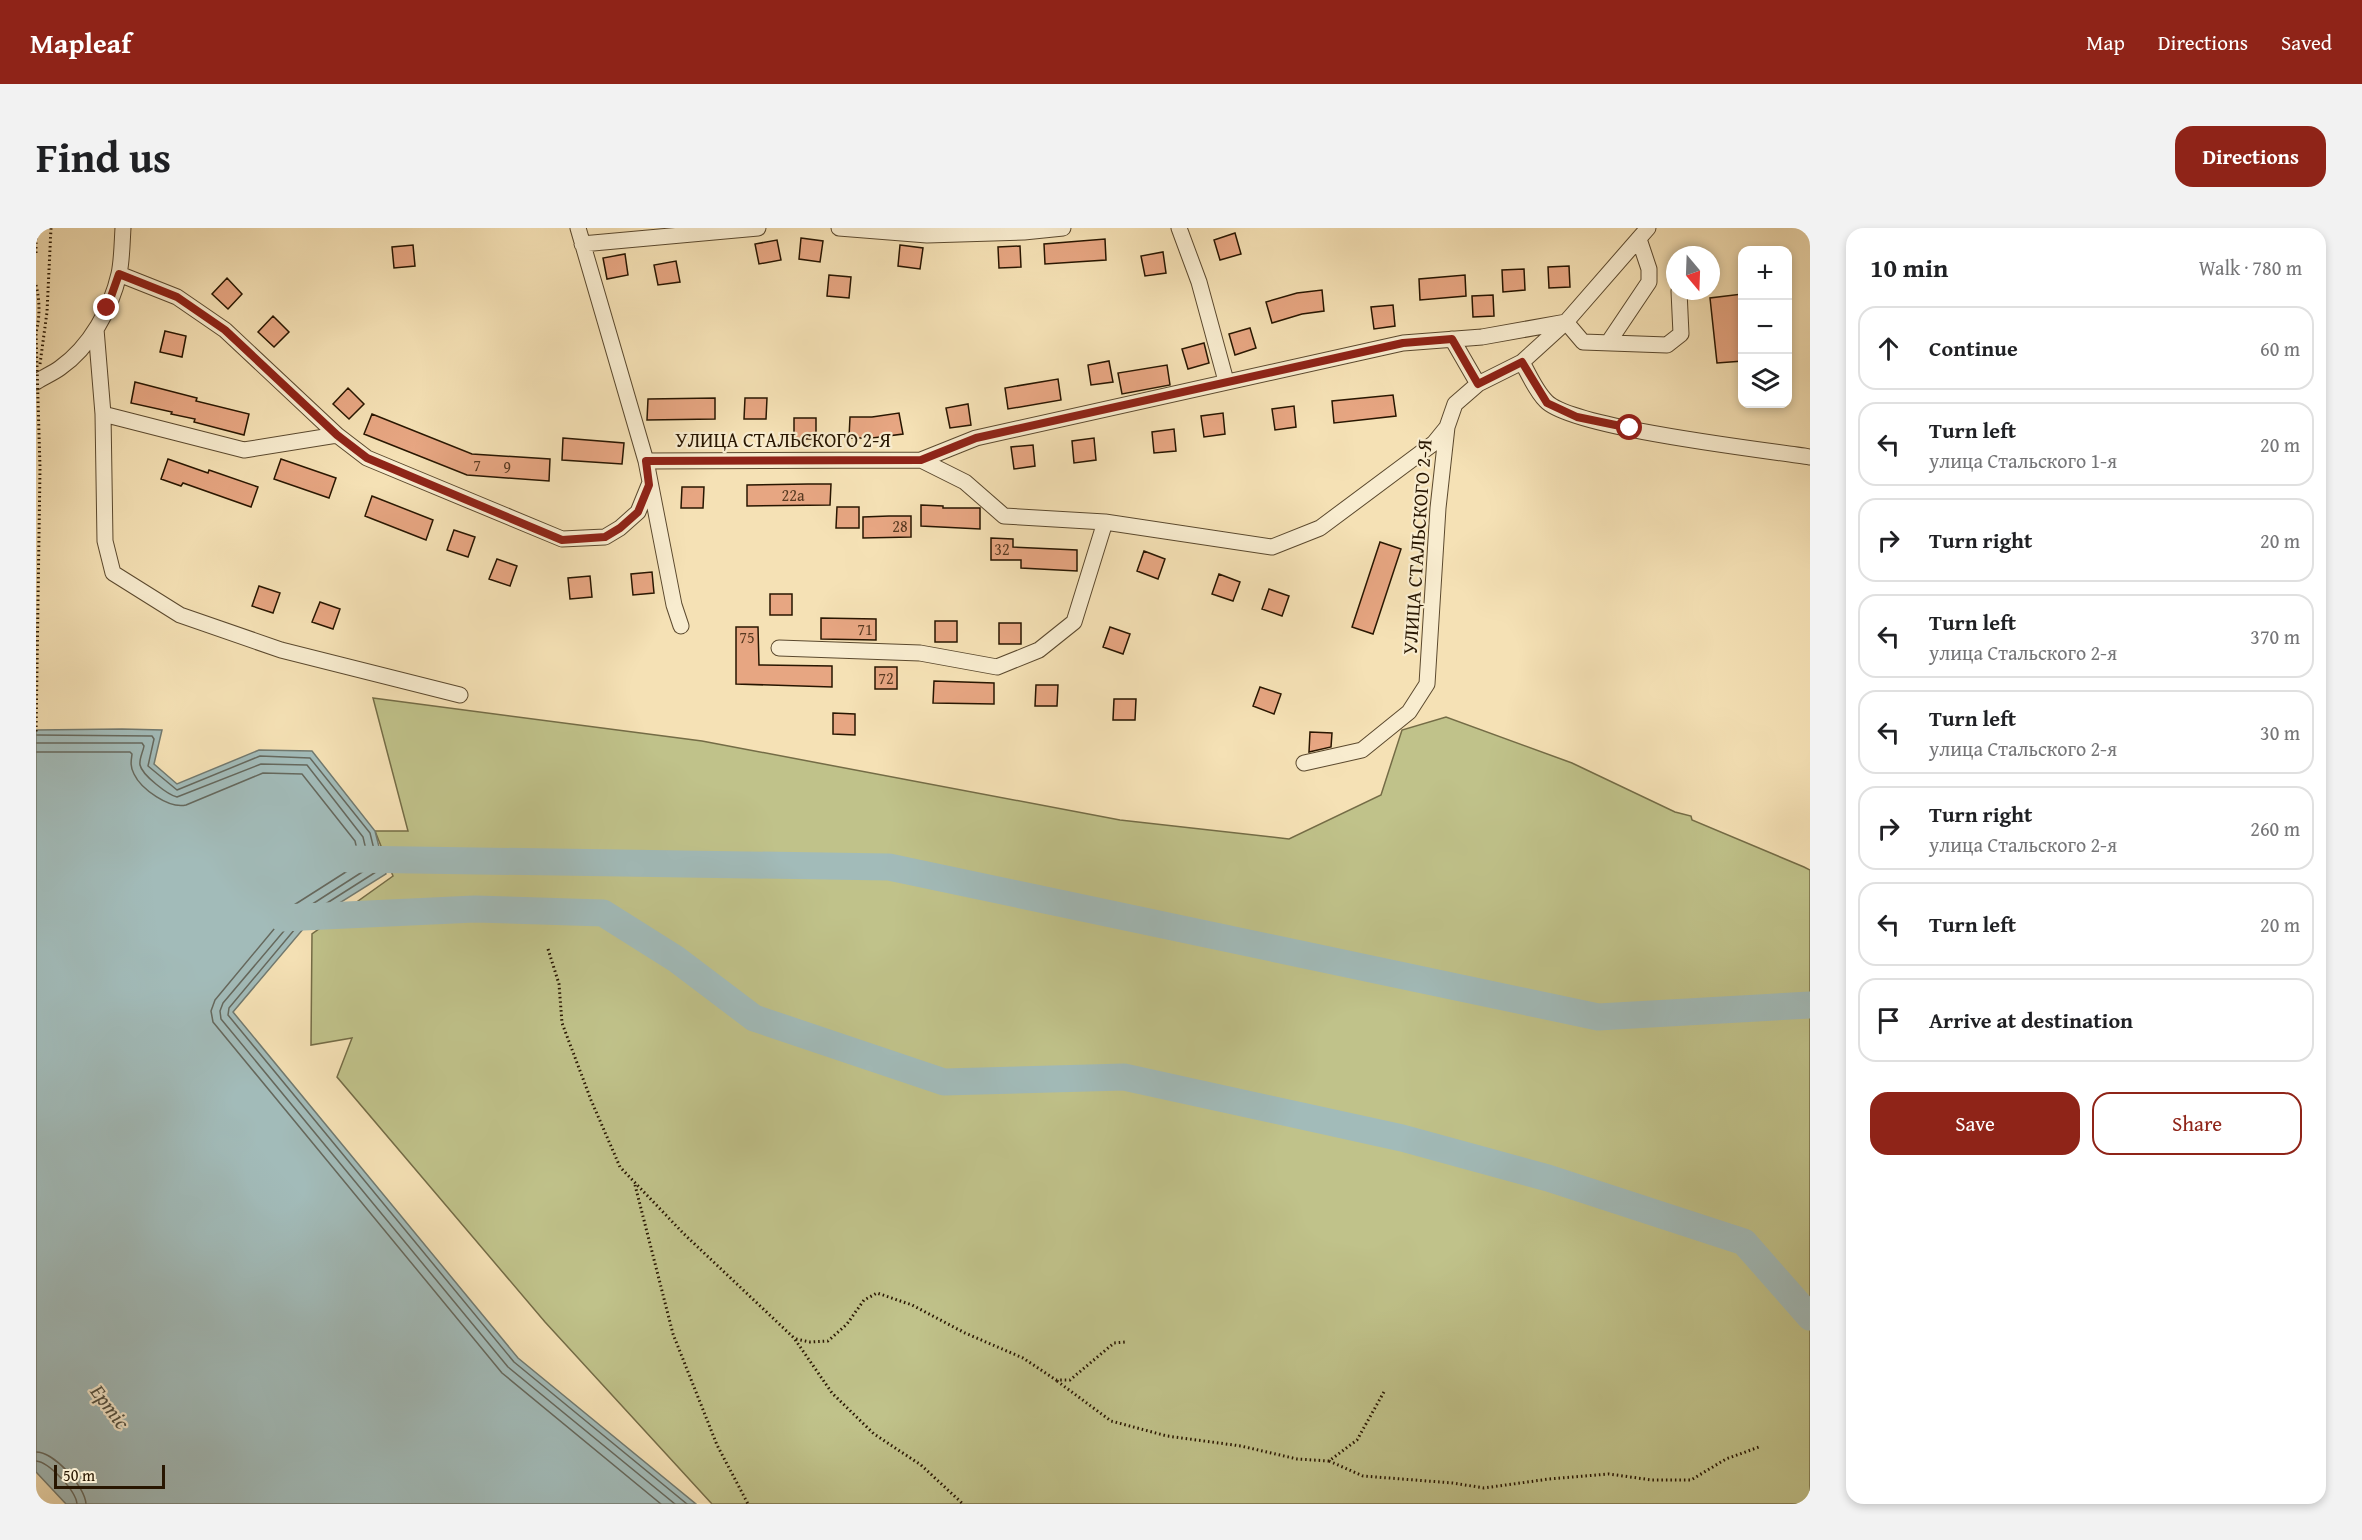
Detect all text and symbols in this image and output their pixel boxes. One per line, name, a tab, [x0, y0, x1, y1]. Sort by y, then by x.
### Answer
text: Mapleaf	[30, 22, 131, 63]
text: Map	[2086, 27, 2125, 58]
text: Directions	[2158, 27, 2248, 58]
text: Saved	[2281, 27, 2332, 58]
text: Find us	[36, 126, 171, 187]
button: Directions	[2175, 126, 2326, 187]
north arrow	[1666, 246, 1720, 300]
map controls	[1738, 246, 1792, 408]
button: +	[1738, 246, 1792, 300]
text: 10 min	[1870, 248, 1948, 287]
text: Walk · 780 m	[2199, 253, 2302, 282]
route end	[93, 294, 119, 320]
button: −	[1738, 300, 1792, 354]
icon: ahead	[1872, 332, 1905, 365]
text: Continue	[1929, 332, 2018, 364]
text: 60 m	[2260, 334, 2300, 363]
button: layers	[1738, 354, 1792, 408]
route start	[1616, 414, 1642, 440]
text: Turn left	[1929, 414, 2016, 446]
street label: УЛИЦА СТАЛЬСКОГО 2-Я	[675, 425, 891, 454]
icon: left	[1872, 428, 1905, 461]
text: 20 m	[2260, 430, 2300, 459]
street label: УЛИЦА СТАЛЬСКОГО 2-Я	[1395, 438, 1439, 656]
text: улица Стальского 1-я	[1929, 446, 2117, 475]
house number: 7	[473, 453, 481, 477]
house number: 9	[503, 455, 511, 479]
house number: 22а	[781, 483, 805, 507]
house number: 28	[892, 514, 908, 538]
icon: right	[1872, 524, 1905, 557]
text: Turn right	[1929, 524, 2032, 556]
text: 20 m	[2260, 526, 2300, 555]
house number: 32	[994, 537, 1010, 561]
text: Turn left	[1929, 606, 2016, 638]
house number: 71	[857, 617, 873, 641]
icon: left	[1872, 620, 1905, 653]
text: 370 m	[2250, 622, 2300, 651]
house number: 75	[739, 625, 755, 649]
text: улица Стальского 2-я	[1929, 638, 2117, 667]
house number: 72	[878, 666, 894, 690]
text: Turn left	[1929, 702, 2016, 734]
icon: left	[1872, 716, 1905, 749]
text: 30 m	[2260, 718, 2300, 747]
text: улица Стальского 2-я	[1929, 734, 2117, 763]
text: Turn right	[1929, 798, 2032, 830]
icon: right	[1872, 812, 1905, 845]
text: 260 m	[2250, 814, 2300, 843]
text: улица Стальского 2-я	[1929, 830, 2117, 859]
icon: left	[1872, 908, 1905, 941]
text: Turn left	[1929, 908, 2016, 940]
text: 20 m	[2260, 910, 2300, 939]
icon: arrive	[1872, 1004, 1905, 1037]
text: Arrive at destination	[1929, 1004, 2133, 1036]
button: Save	[1870, 1092, 2080, 1155]
button: Share	[2092, 1092, 2302, 1155]
water label: Ертіс	[83, 1377, 138, 1436]
scale bar	[54, 1462, 165, 1490]
text: 50 m	[63, 1463, 95, 1487]

